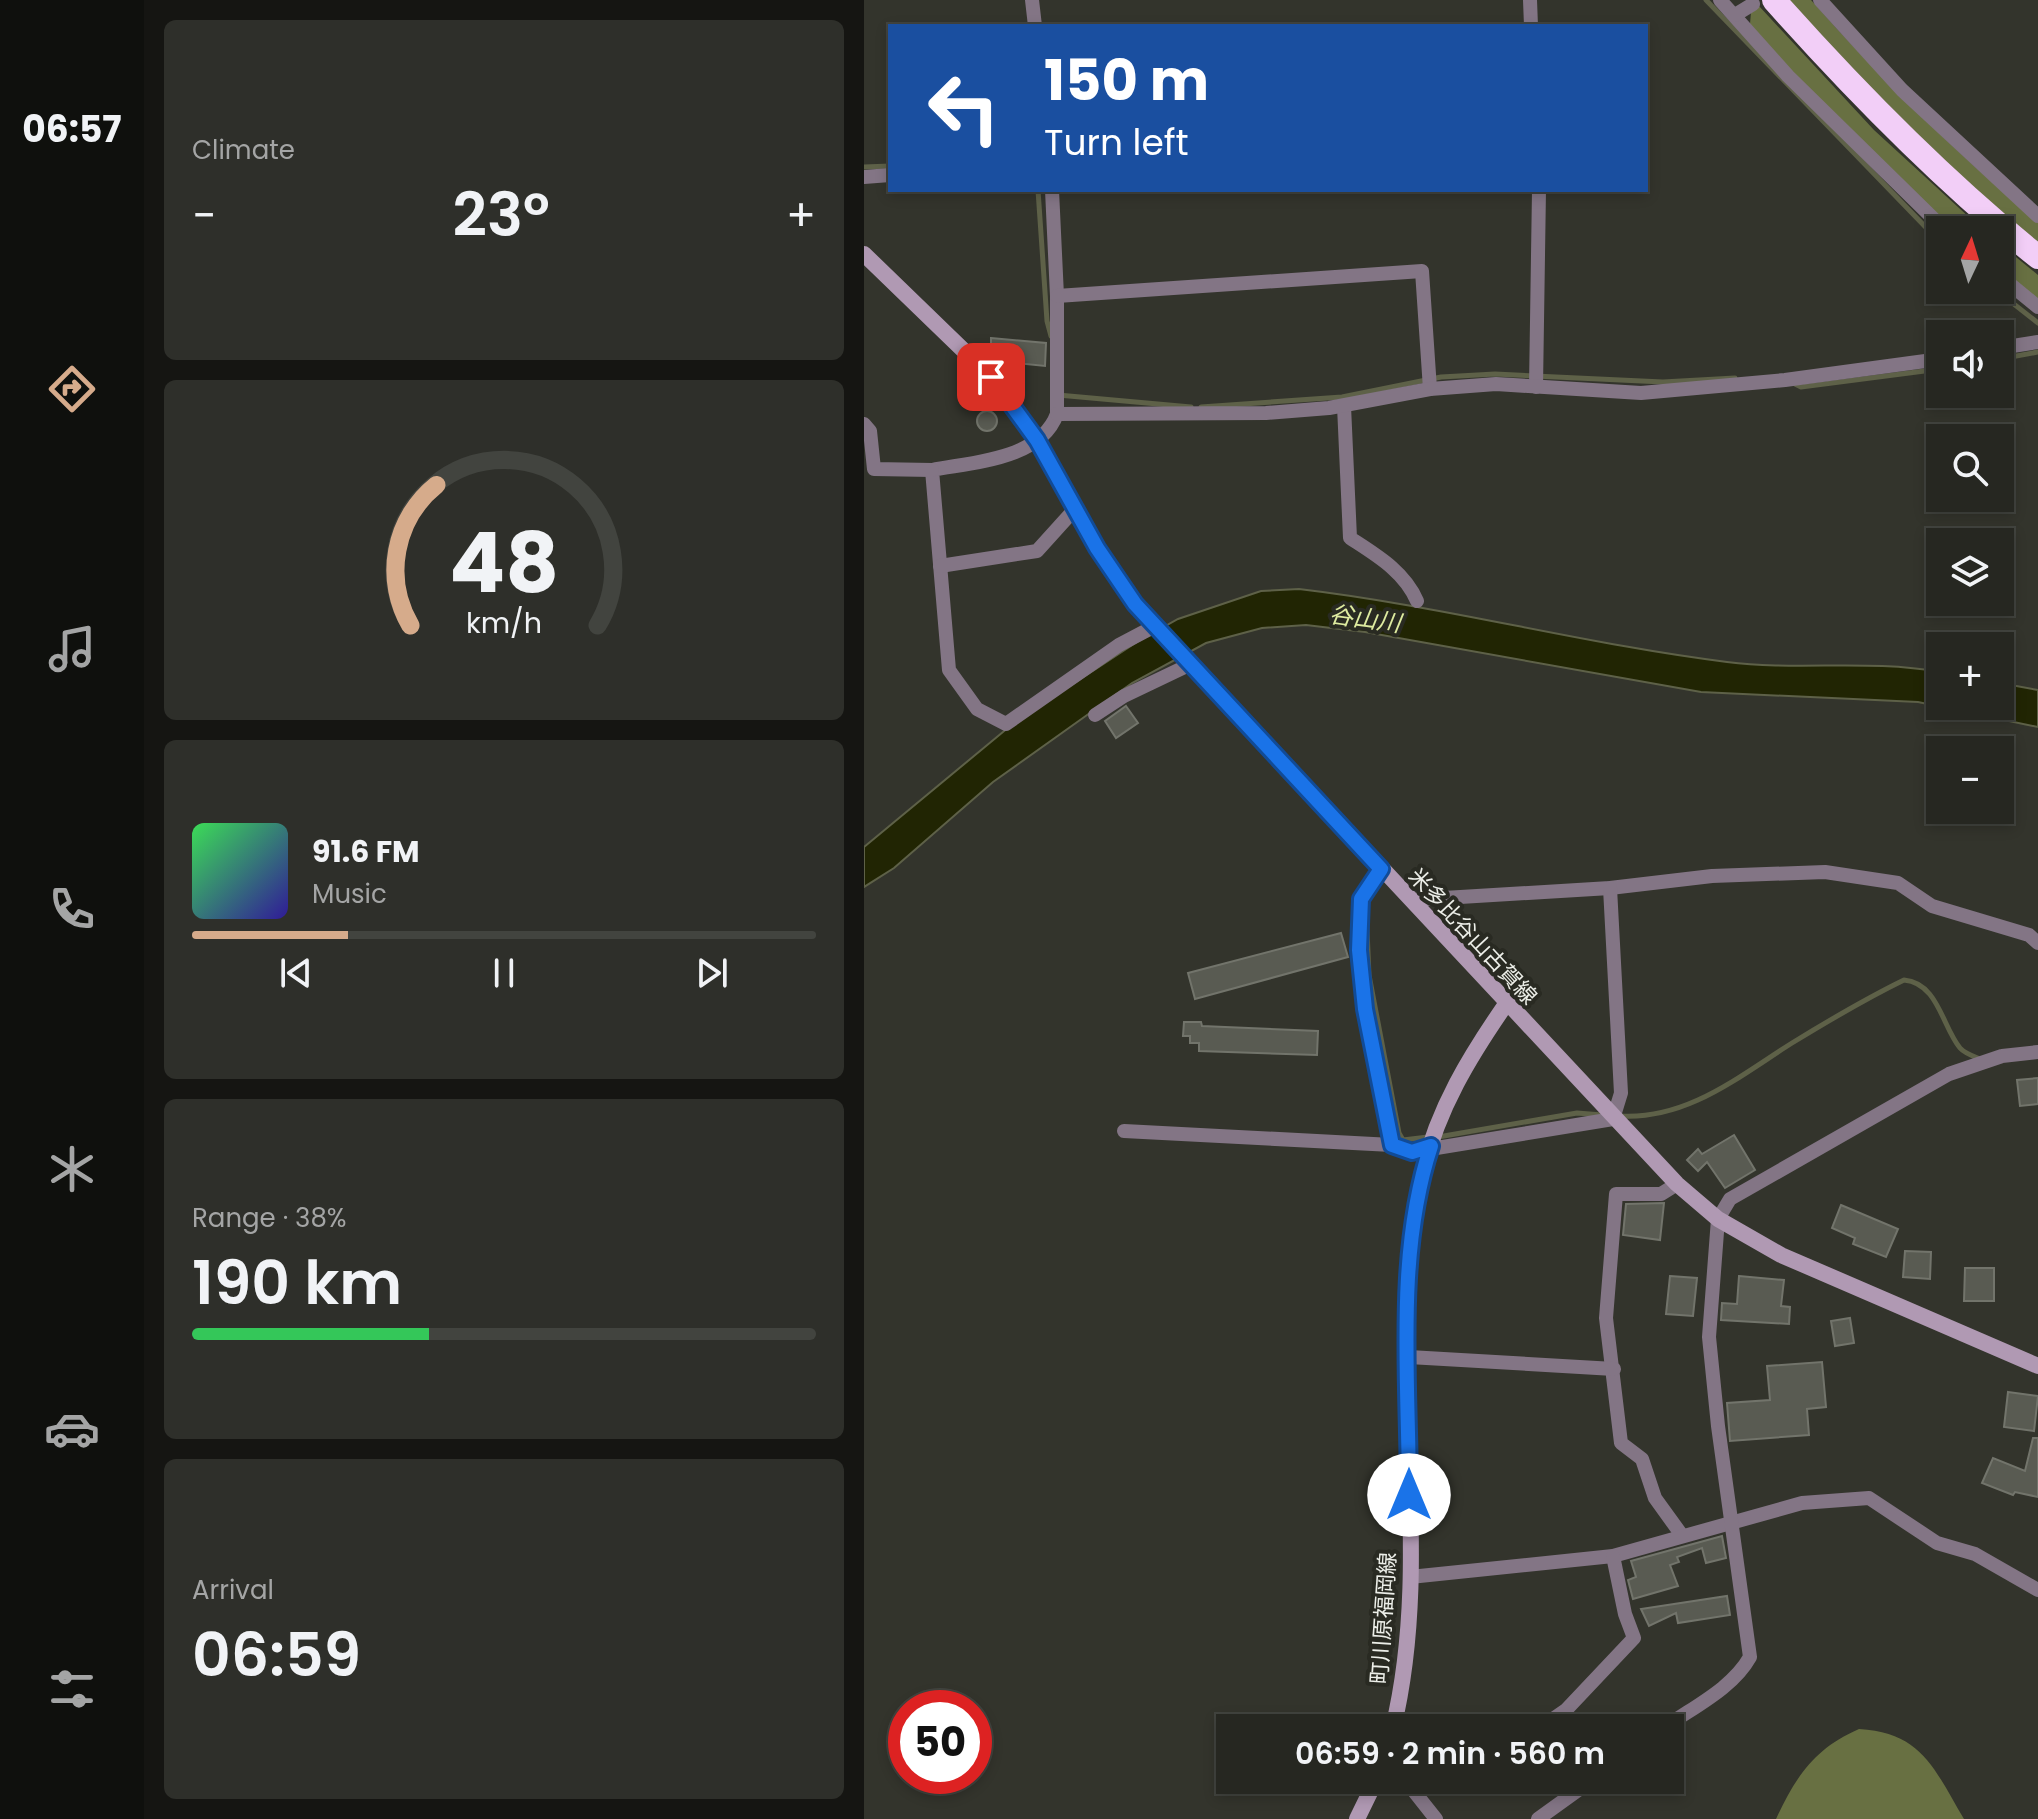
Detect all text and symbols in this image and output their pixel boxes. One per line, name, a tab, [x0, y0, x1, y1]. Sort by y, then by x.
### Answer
text: 150 m	[1044, 41, 1209, 120]
icon: left	[912, 56, 1016, 160]
text: 06:57	[22, 104, 122, 155]
text: Turn left	[1044, 117, 1189, 168]
text: Climate	[192, 132, 295, 168]
text: 23°	[453, 173, 550, 257]
text: −	[192, 185, 216, 246]
text: +	[786, 185, 816, 246]
north arrow	[1926, 216, 2014, 304]
map controls	[1926, 216, 2014, 824]
button: sound	[1926, 320, 2014, 408]
pin	[957, 343, 1025, 411]
icon: arrive	[969, 355, 1013, 399]
icon: directions	[44, 361, 100, 417]
button: search	[1926, 424, 2014, 512]
text: 48	[449, 504, 559, 620]
button: layers	[1926, 528, 2014, 616]
water label: 谷山川	[1327, 597, 1406, 640]
text: km/h	[466, 603, 542, 643]
icon: music	[44, 621, 100, 677]
button: +	[1926, 632, 2014, 720]
button: −	[1926, 736, 2014, 824]
text: 91.6 FM	[312, 830, 420, 873]
street label: 米多比谷山古賀線	[1401, 861, 1544, 1011]
text: Music	[312, 876, 387, 912]
icon: phone	[44, 881, 100, 937]
icon: previous	[274, 951, 318, 995]
icon: pause	[482, 951, 526, 995]
icon: next	[690, 951, 734, 995]
icon: climate	[44, 1141, 100, 1197]
text: Range · 38%	[192, 1200, 347, 1236]
text: 190 km	[192, 1241, 402, 1325]
icon: car	[44, 1401, 100, 1457]
position arrow	[1367, 1453, 1451, 1537]
street label: 町川原福岡線	[1363, 1551, 1404, 1685]
text: Arrival	[192, 1572, 274, 1608]
text: 06:59	[192, 1613, 361, 1697]
icon: filters	[44, 1661, 100, 1717]
speed limit sign: 50	[888, 1690, 992, 1794]
text: 06:59 · 2 min · 560 m	[1295, 1732, 1605, 1775]

